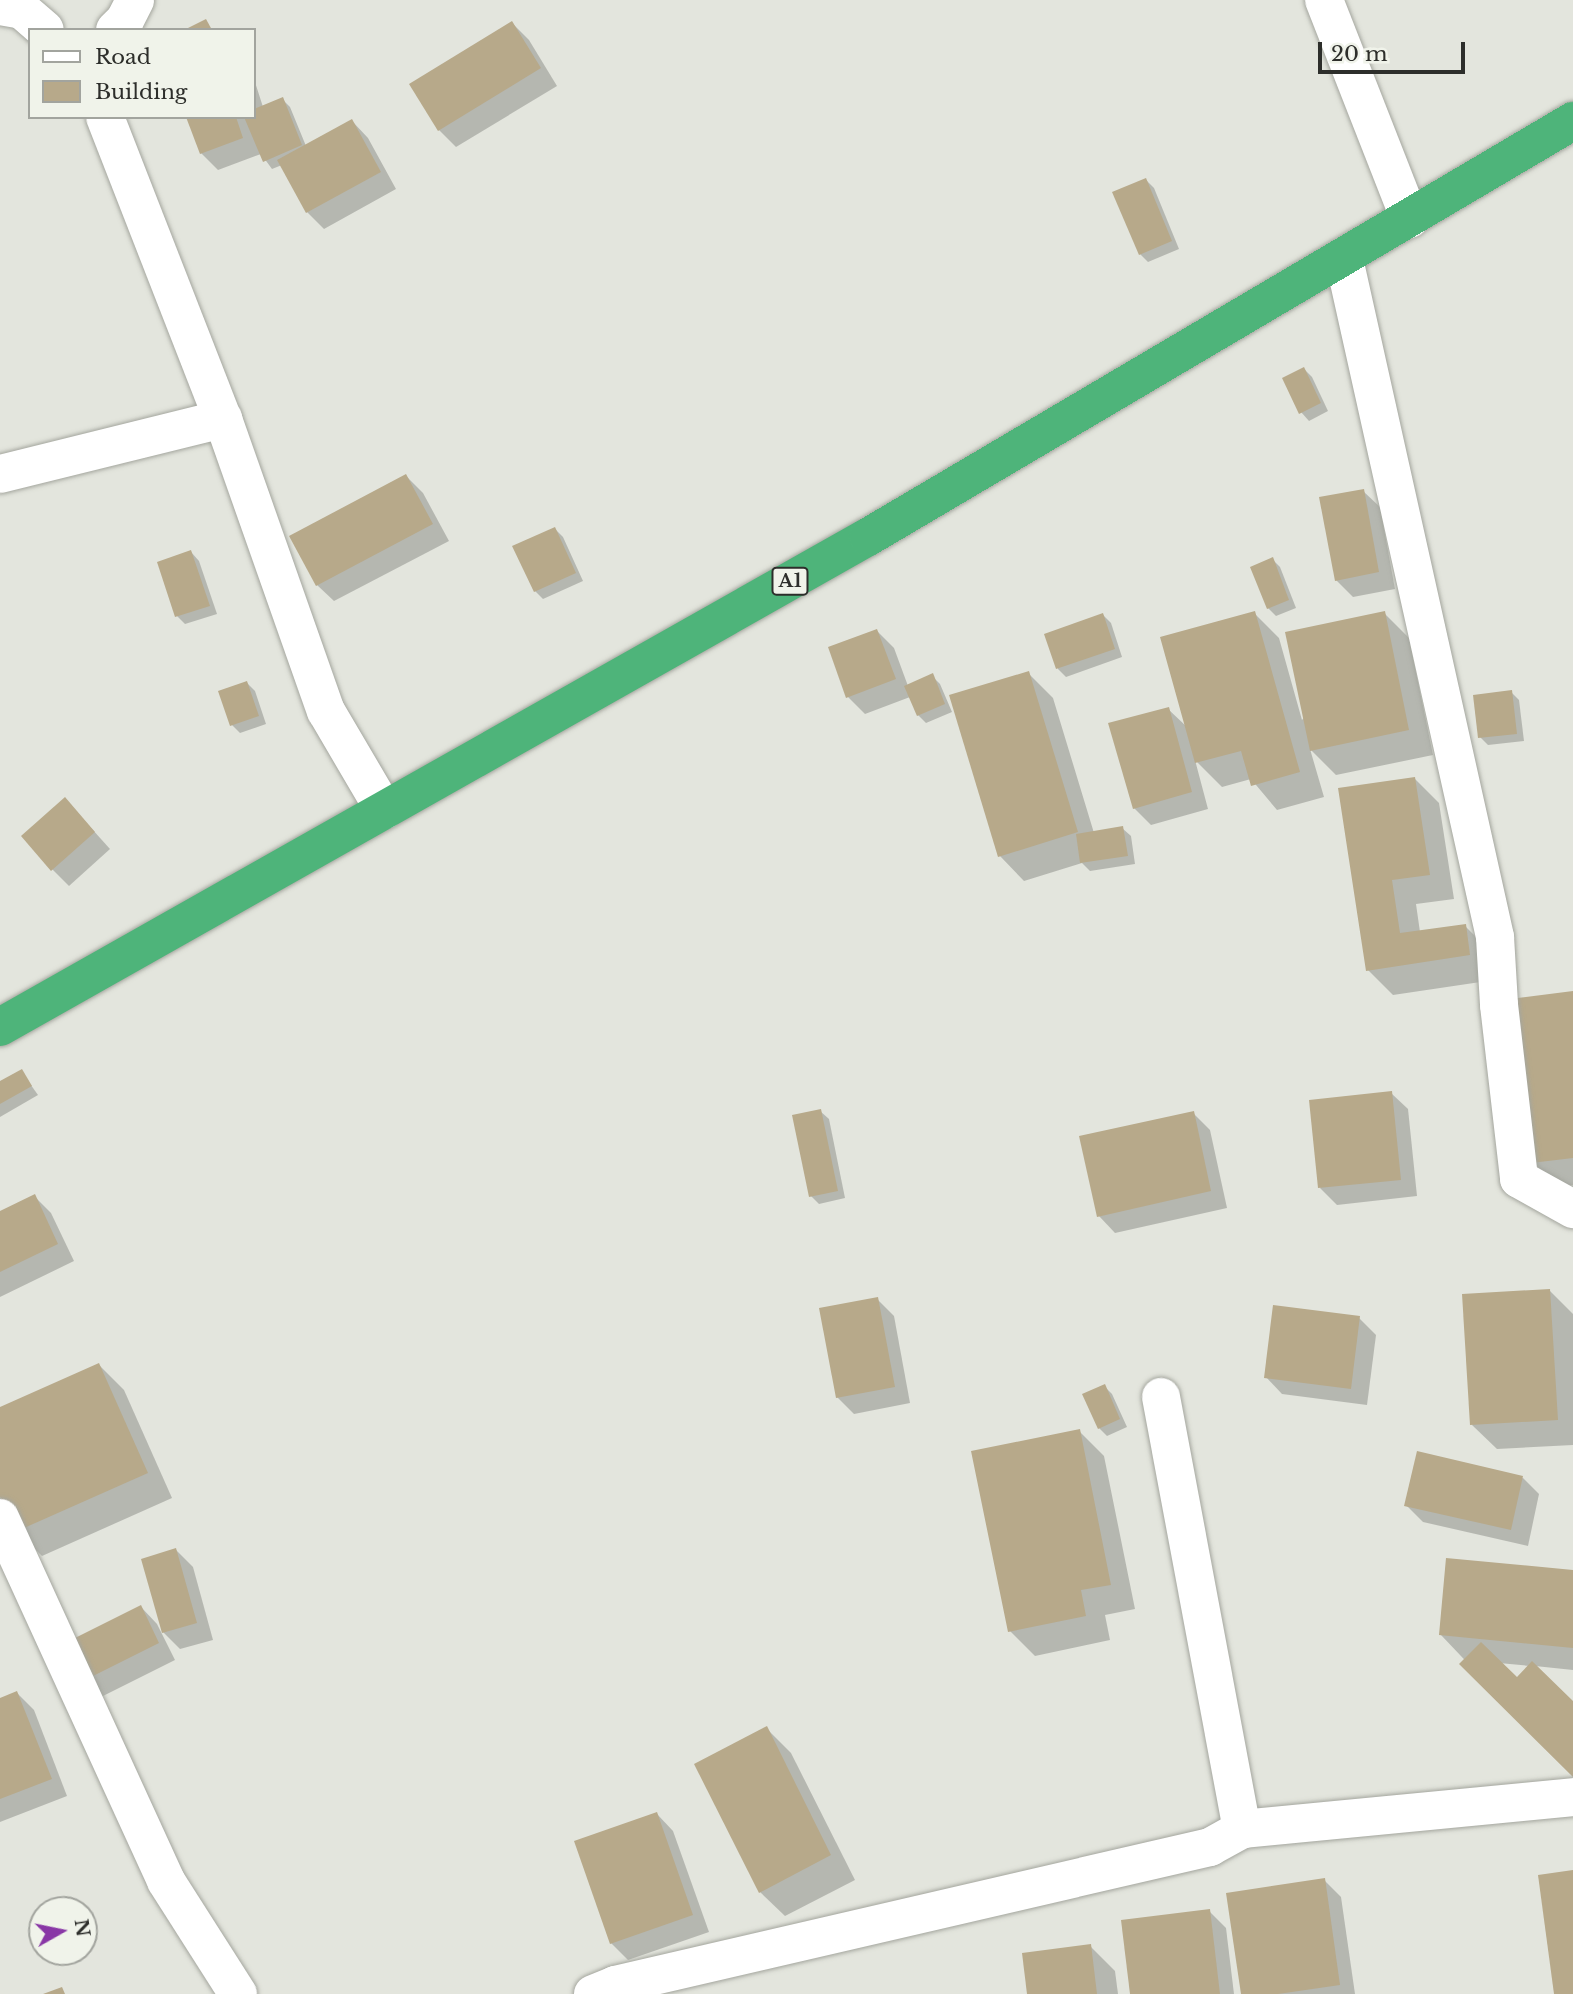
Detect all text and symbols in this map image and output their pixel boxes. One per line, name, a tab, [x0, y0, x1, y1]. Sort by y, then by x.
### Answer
legend	[28, 28, 256, 119]
scale bar	[1321, 28, 1468, 72]
text: 20 m	[1331, 41, 1388, 67]
text: Road	[95, 44, 151, 70]
text: Building	[95, 79, 187, 105]
road number: A1	[771, 566, 809, 596]
north arrow	[28, 1896, 98, 1966]
text: N	[70, 1917, 95, 1939]

